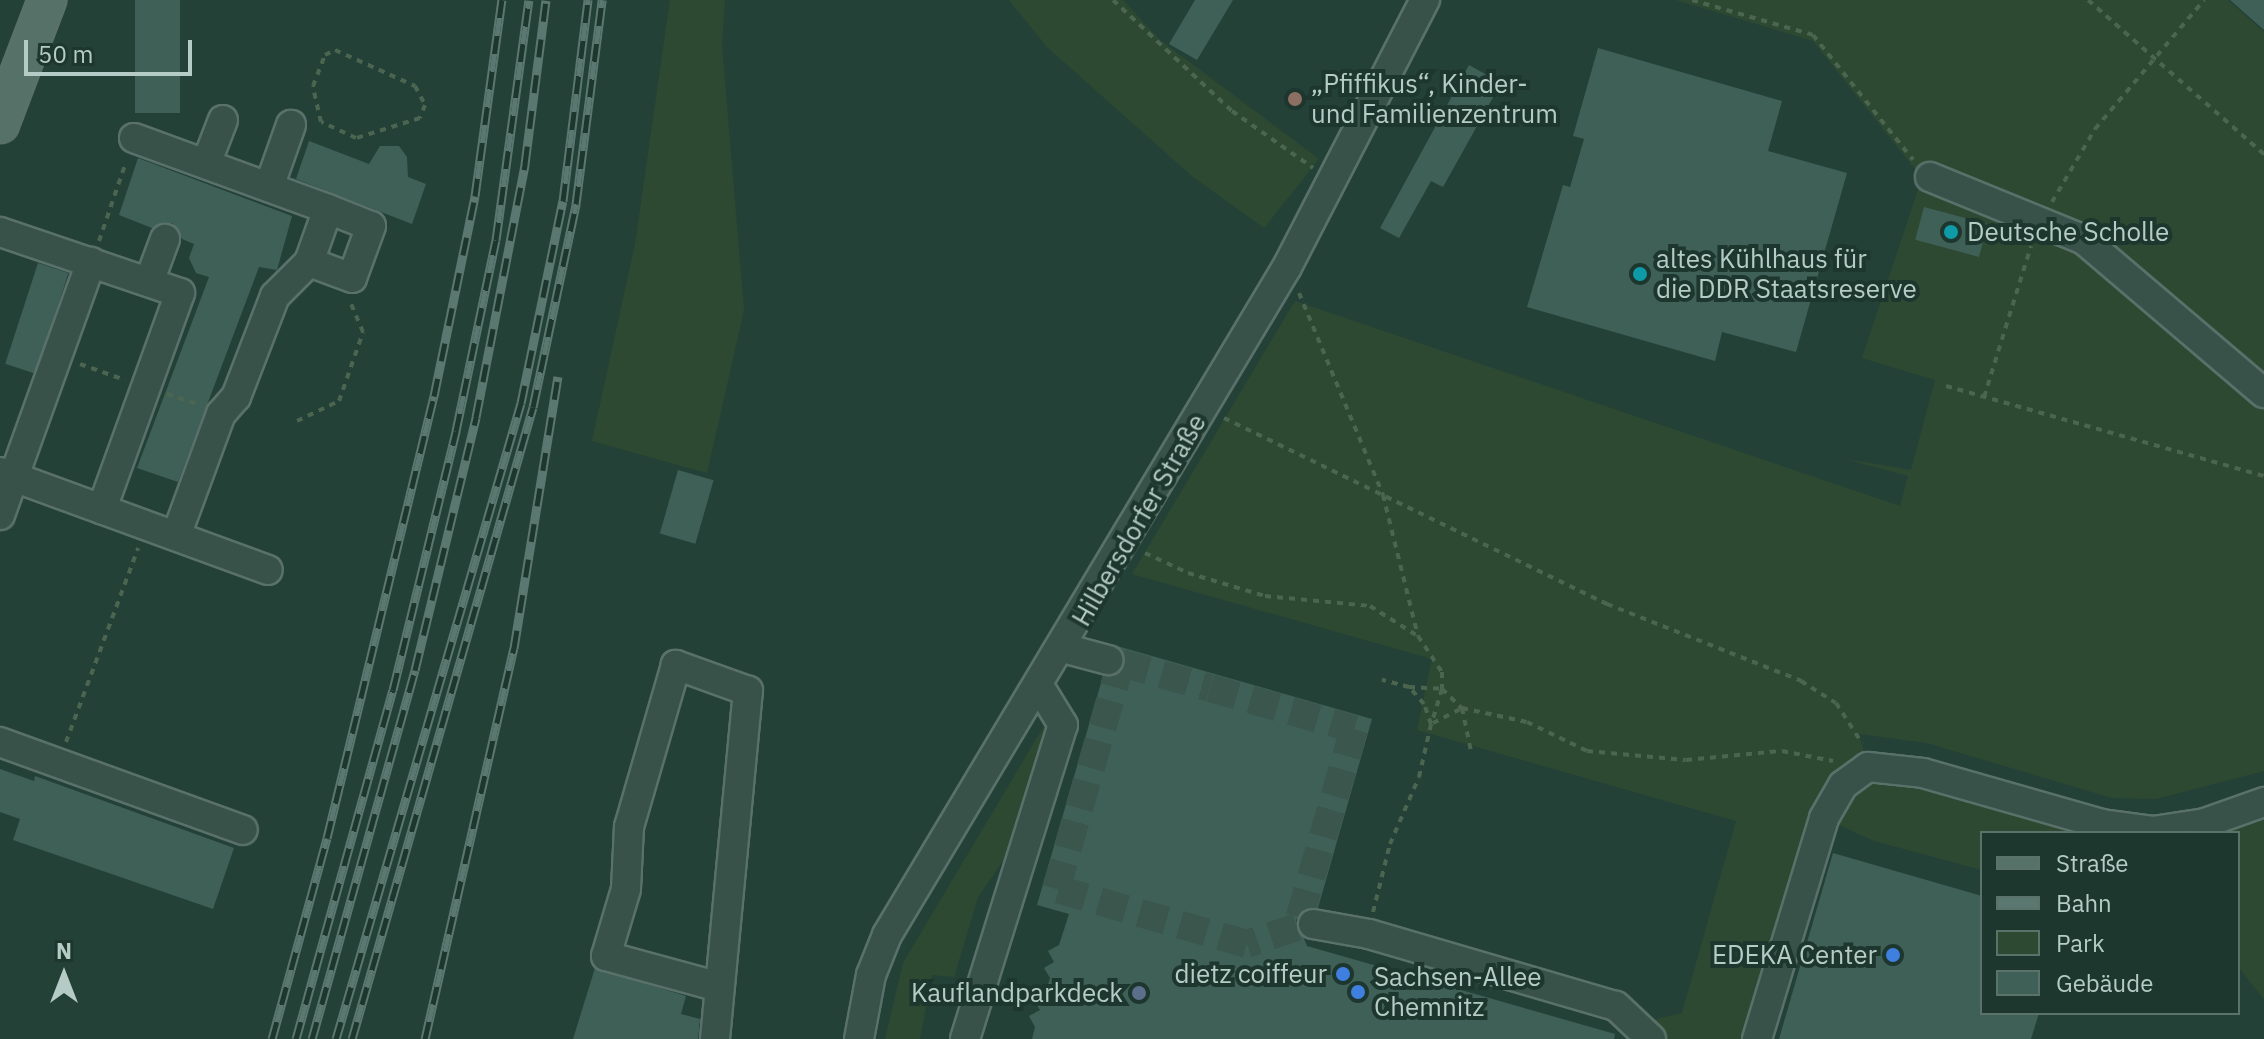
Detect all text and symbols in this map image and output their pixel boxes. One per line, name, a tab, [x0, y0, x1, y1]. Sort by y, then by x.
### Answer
scale bar	[28, 24, 196, 74]
text: 50 m	[38, 38, 93, 70]
place label: „Pfiffikus“, Kinder- und Familienzentrum	[1311, 68, 1558, 130]
marker: „Pfiffikus“, Kinder- und Familienzentrum	[1286, 90, 1304, 108]
place label: Deutsche Scholle	[1967, 216, 2169, 248]
marker: Deutsche Scholle	[1942, 223, 1960, 241]
place label: altes Kühlhaus für die DDR Staatsreserve	[1656, 243, 1917, 304]
marker: altes Kühlhaus für die DDR Staatsreserve	[1631, 265, 1649, 283]
street label: Hilbersdorfer Straße	[1066, 408, 1212, 632]
legend	[1980, 831, 2240, 1015]
text: Straße	[2056, 847, 2128, 879]
text: Bahn	[2056, 887, 2112, 919]
text: Park	[2056, 927, 2105, 959]
north arrow	[24, 935, 104, 1015]
text: N	[56, 936, 72, 965]
place label: EDEKA Center	[1712, 939, 1877, 971]
marker: EDEKA Center	[1884, 946, 1902, 964]
place label: dietz coiffeur	[1175, 958, 1327, 990]
place label: Sachsen-Allee Chemnitz	[1374, 961, 1542, 1022]
marker: dietz coiffeur	[1334, 965, 1352, 983]
text: Gebäude	[2056, 967, 2153, 999]
place label: Kauflandparkdeck	[911, 977, 1123, 1009]
marker: Sachsen-Allee Chemnitz	[1349, 983, 1367, 1001]
marker: Kauflandparkdeck	[1130, 984, 1148, 1002]

